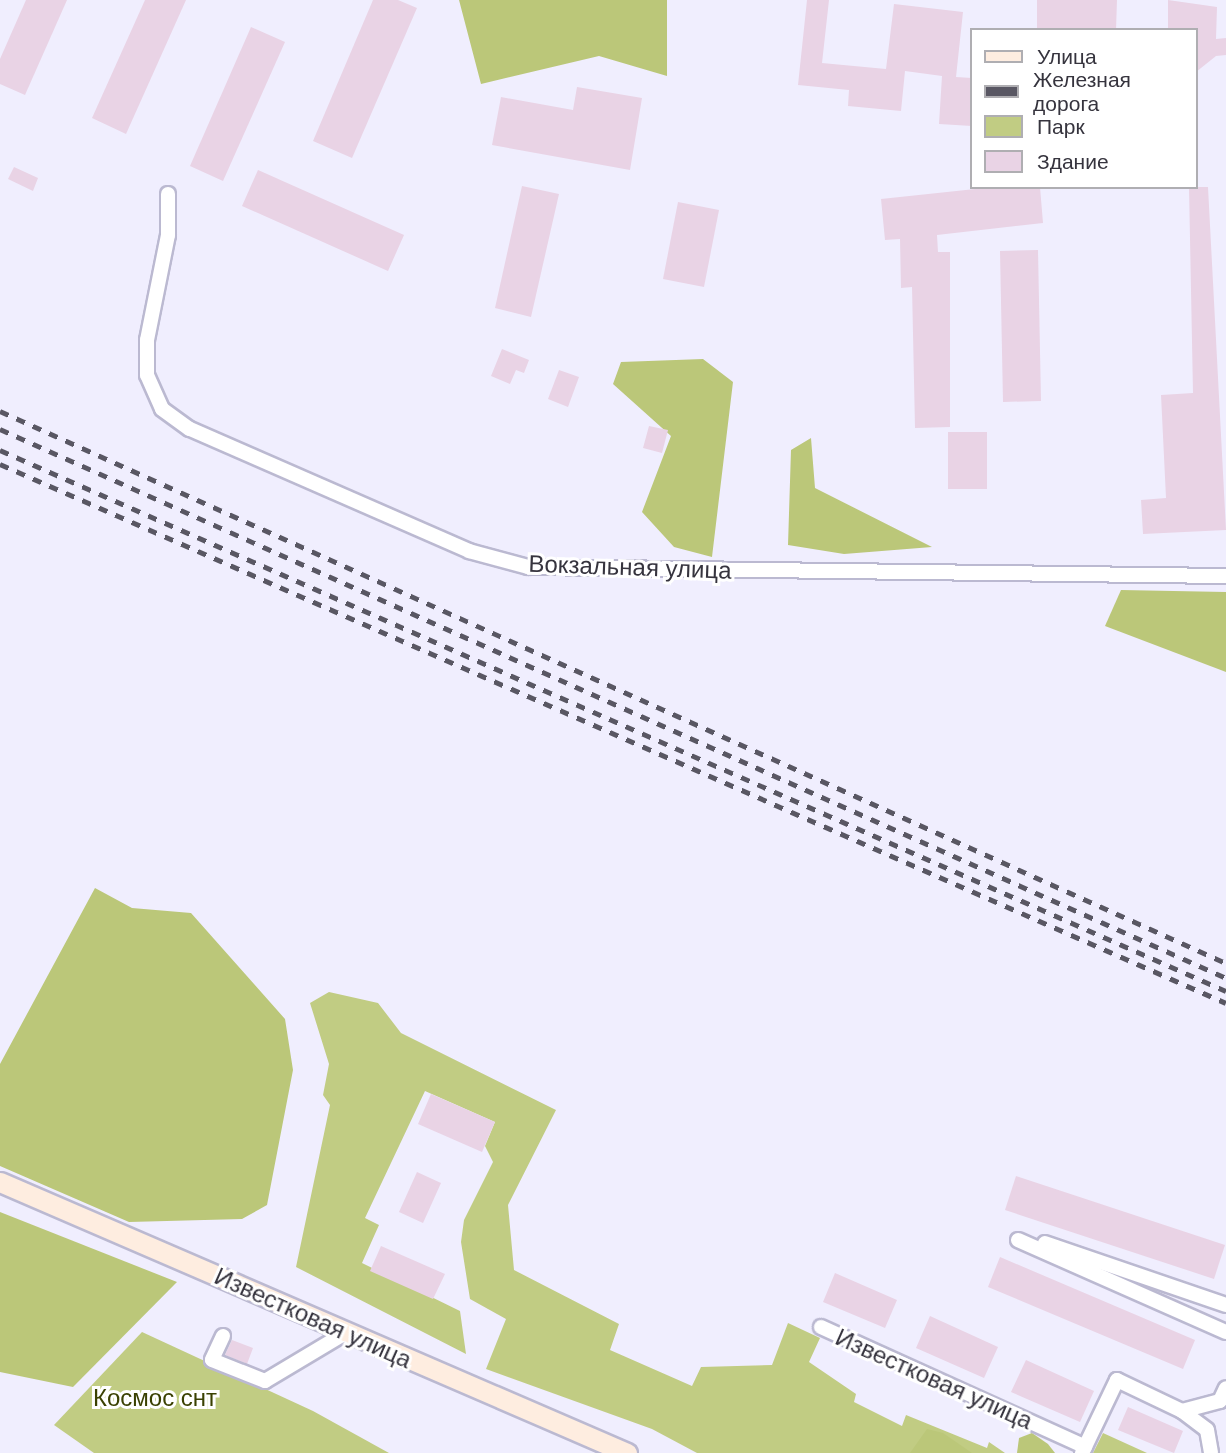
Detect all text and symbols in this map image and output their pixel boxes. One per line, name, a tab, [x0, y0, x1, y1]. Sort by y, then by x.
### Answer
legend	[970, 28, 1198, 189]
text: Улица	[1037, 45, 1097, 68]
text: Железная дорога	[1033, 68, 1131, 115]
text: Парк	[1037, 115, 1085, 138]
text: Здание	[1037, 150, 1109, 173]
street label: Вокзальная улица	[528, 549, 732, 585]
street label: Известковая улица	[210, 1262, 416, 1374]
street label: Известковая улица	[831, 1323, 1037, 1435]
park label: Космос снт	[93, 1384, 217, 1412]

